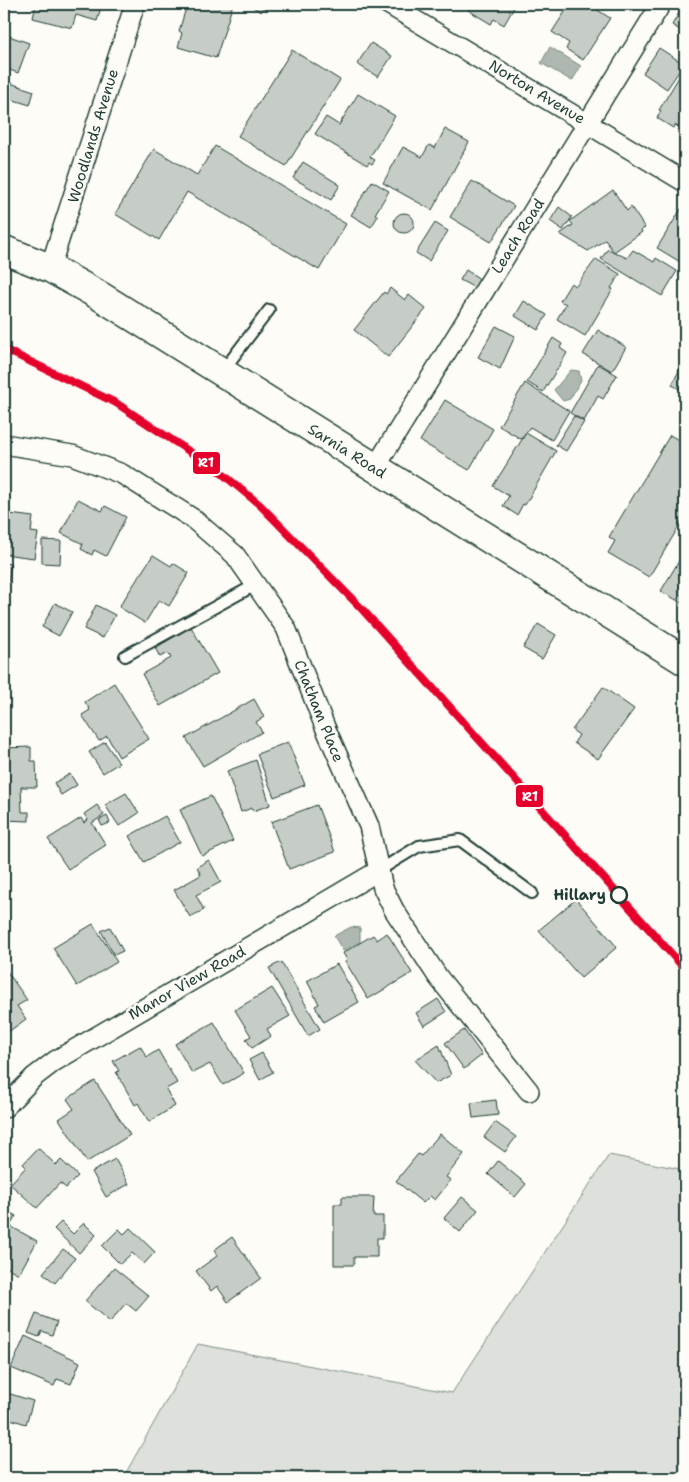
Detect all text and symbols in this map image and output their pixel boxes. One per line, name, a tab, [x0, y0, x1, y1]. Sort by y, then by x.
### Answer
street label: Norton Avenue	[485, 55, 589, 129]
street label: Woodlands Avenue	[63, 67, 123, 205]
street label: Leach Road	[487, 194, 549, 277]
street label: Sarnia Road	[304, 419, 390, 483]
line badge: R1	[192, 451, 221, 475]
text: R1	[198, 453, 214, 471]
street label: Chatham Place	[289, 657, 349, 765]
line badge: R1	[515, 784, 544, 808]
text: R1	[522, 787, 538, 805]
place label: Hillary	[553, 885, 606, 905]
marker: Hillary	[610, 886, 628, 904]
street label: Manor View Road	[125, 941, 250, 1025]

